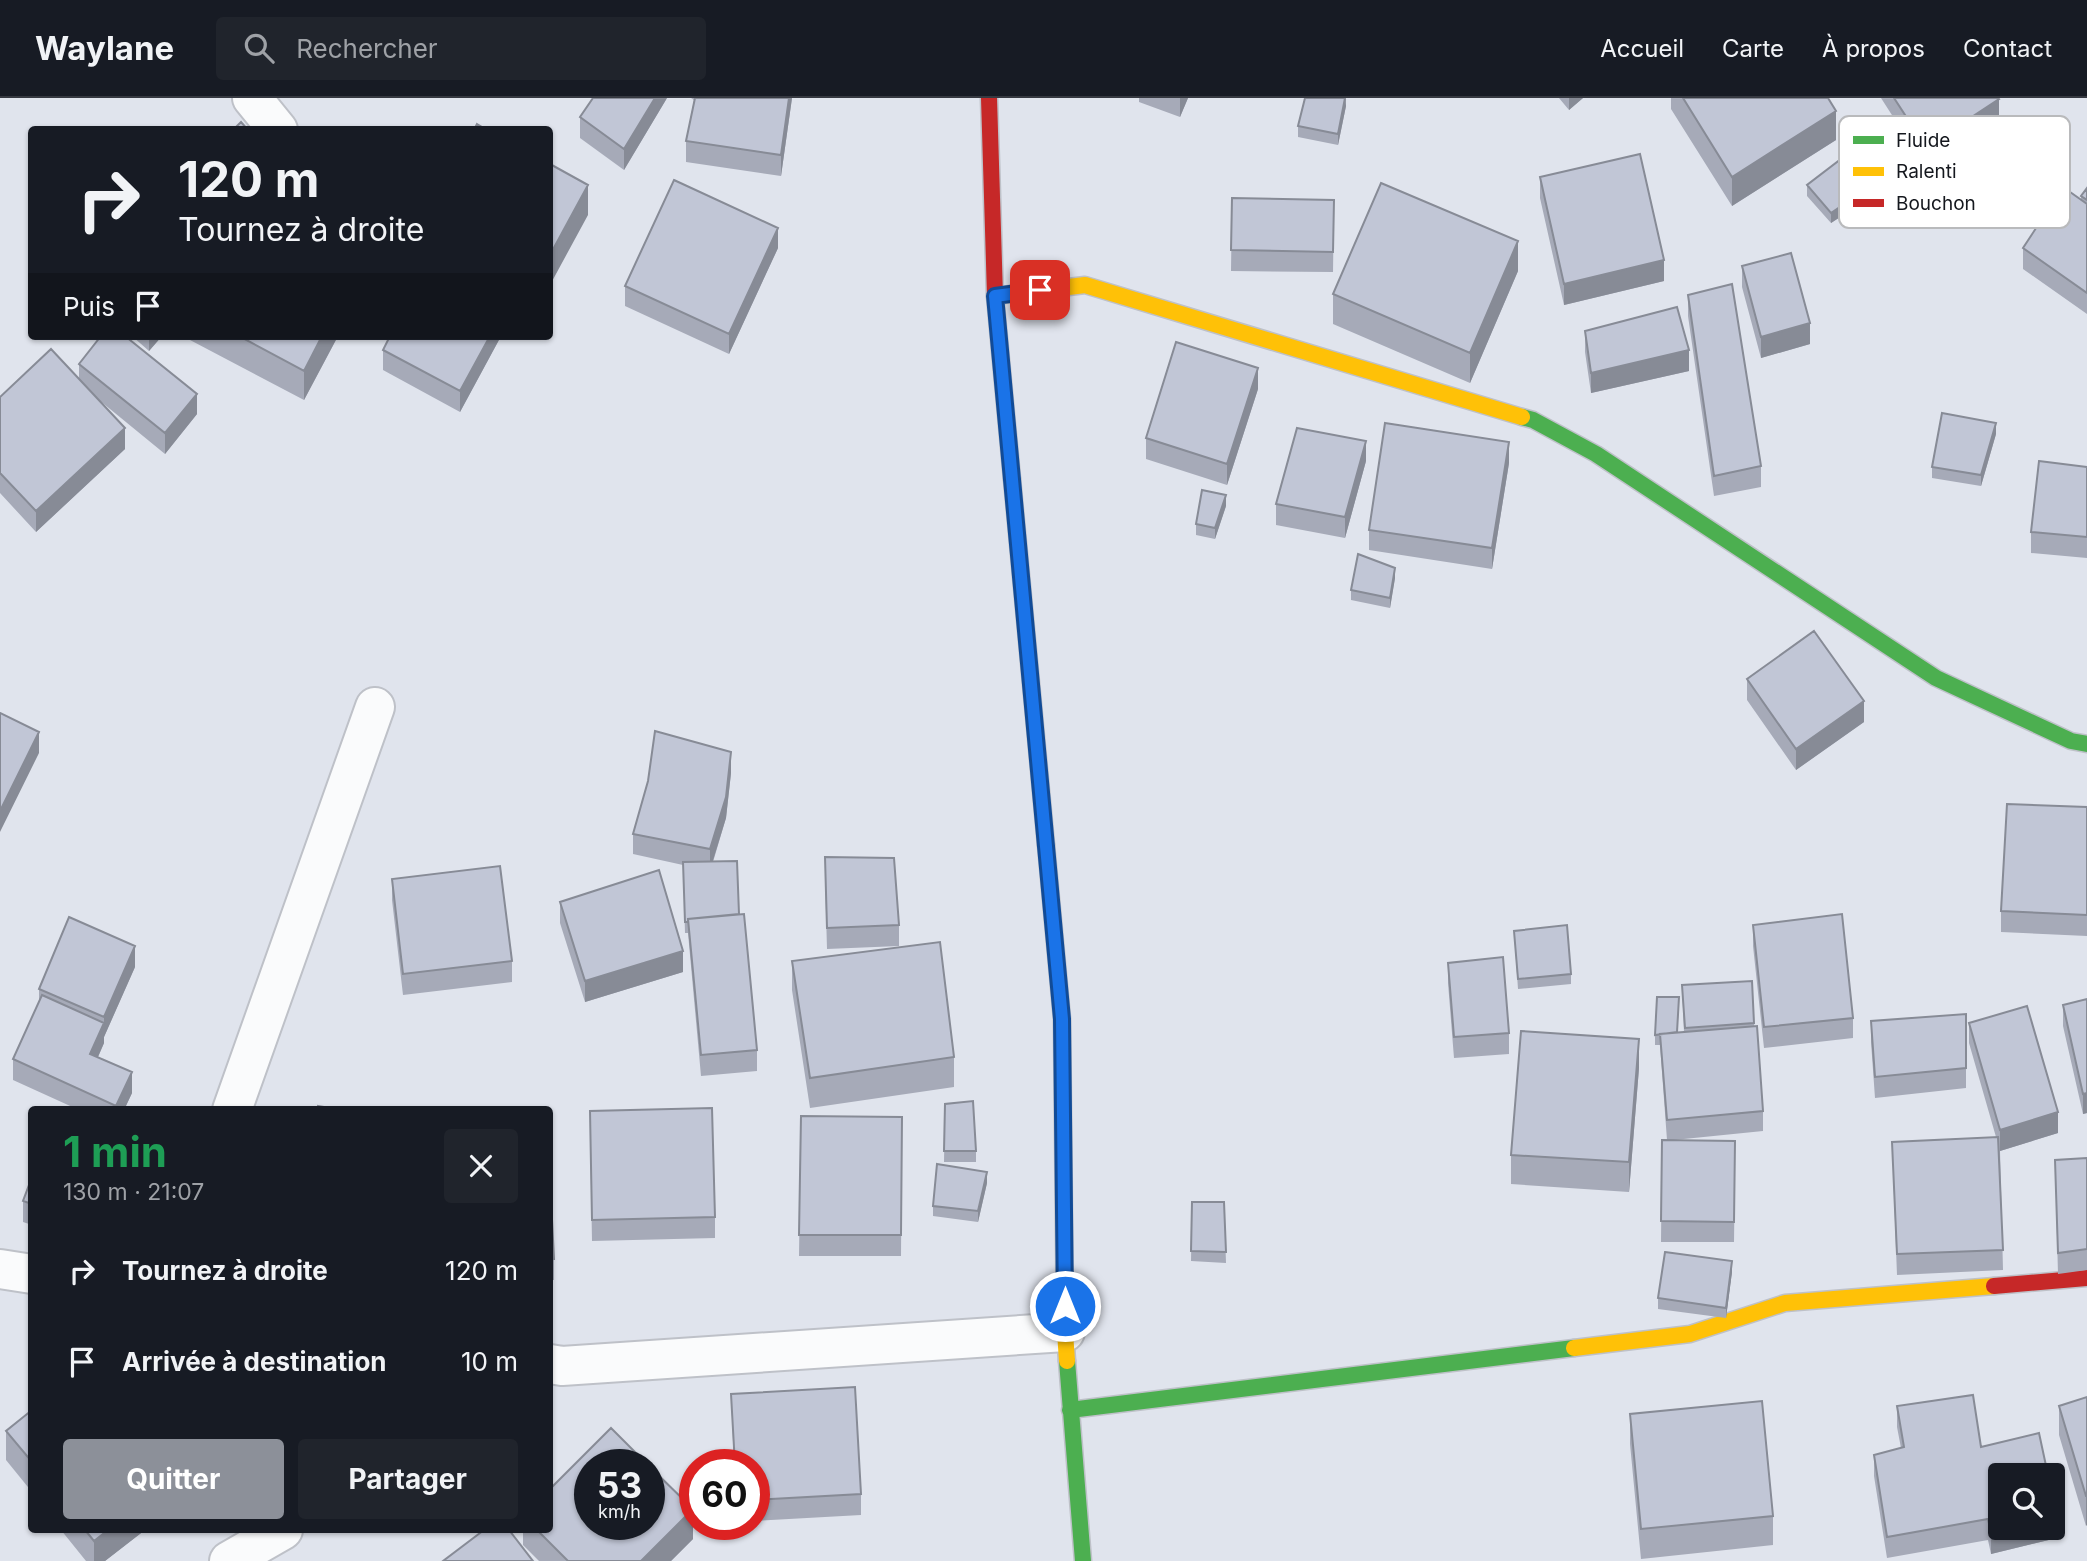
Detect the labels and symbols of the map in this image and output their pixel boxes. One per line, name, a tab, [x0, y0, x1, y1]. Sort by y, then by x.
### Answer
legend	[1839, 116, 2070, 228]
text: Fluide	[1896, 129, 1950, 152]
text: Ralenti	[1896, 160, 1957, 183]
text: Bouchon	[1896, 192, 1976, 215]
pin	[1010, 260, 1070, 320]
position arrow	[1028, 1269, 1102, 1343]
speed limit sign: 60	[679, 1449, 770, 1540]

